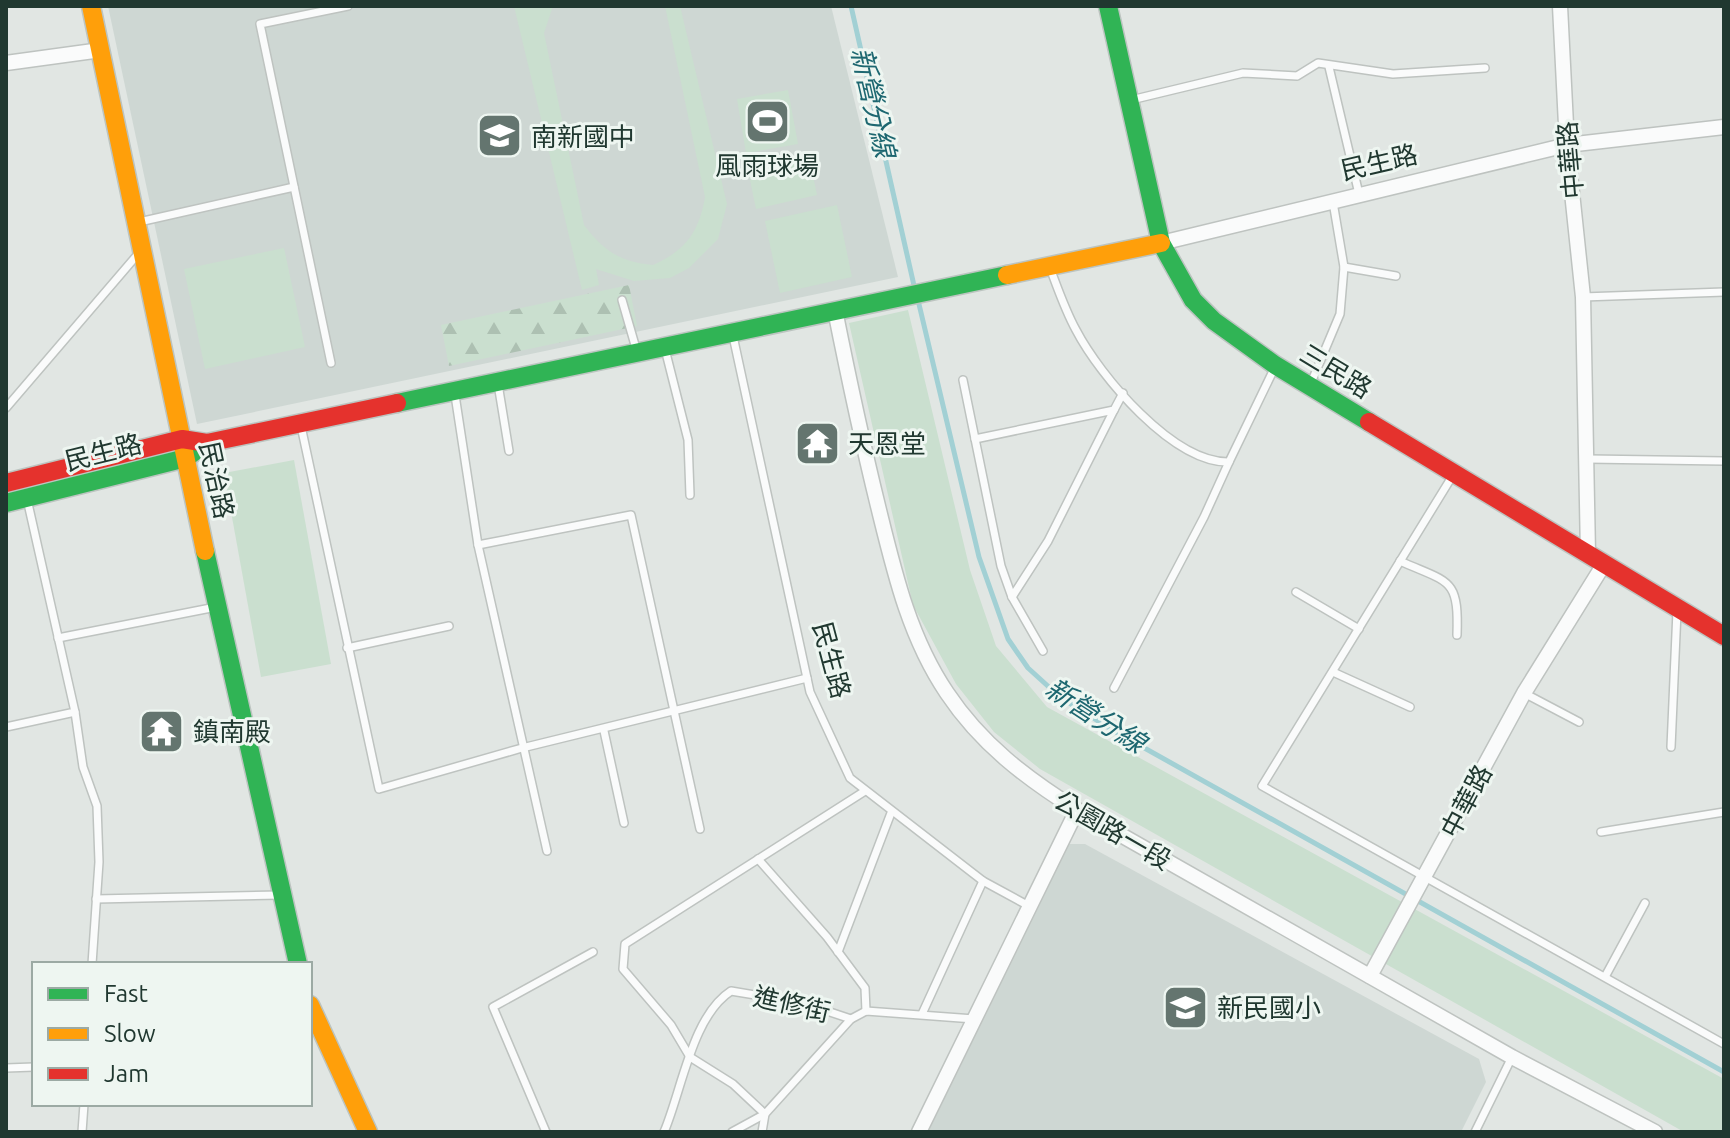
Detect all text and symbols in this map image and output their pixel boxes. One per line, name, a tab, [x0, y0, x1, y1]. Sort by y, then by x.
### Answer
water label: 新營分線	[846, 44, 902, 163]
sports icon: 風雨球場	[743, 98, 791, 146]
school or university icon: 南新國中	[476, 112, 524, 160]
street label: 中華路	[1552, 120, 1588, 200]
place label: 南新國中	[531, 122, 635, 151]
street label: 民生路	[1338, 139, 1420, 185]
place label: 風雨球場	[715, 151, 819, 180]
street label: 三民路	[1295, 338, 1377, 404]
temple icon: 天恩堂	[793, 419, 841, 467]
street label: 民生路	[62, 428, 144, 476]
place label: 天恩堂	[848, 429, 926, 458]
street label: 民治路	[195, 439, 239, 521]
street label: 民生路	[808, 619, 856, 701]
water label: 新營分線	[1041, 671, 1154, 760]
temple icon: 鎮南殿	[138, 707, 186, 755]
place label: 鎮南殿	[193, 717, 271, 746]
street label: 中華路	[1435, 760, 1497, 842]
street label: 公園路一段	[1049, 785, 1177, 875]
legend	[32, 962, 312, 1106]
text: Fast	[104, 980, 148, 1007]
street label: 進修街	[751, 981, 833, 1027]
school or university icon: 新民國小	[1162, 983, 1210, 1031]
place label: 新民國小	[1217, 993, 1321, 1022]
text: Slow	[104, 1020, 156, 1047]
text: Jam	[104, 1060, 149, 1087]

